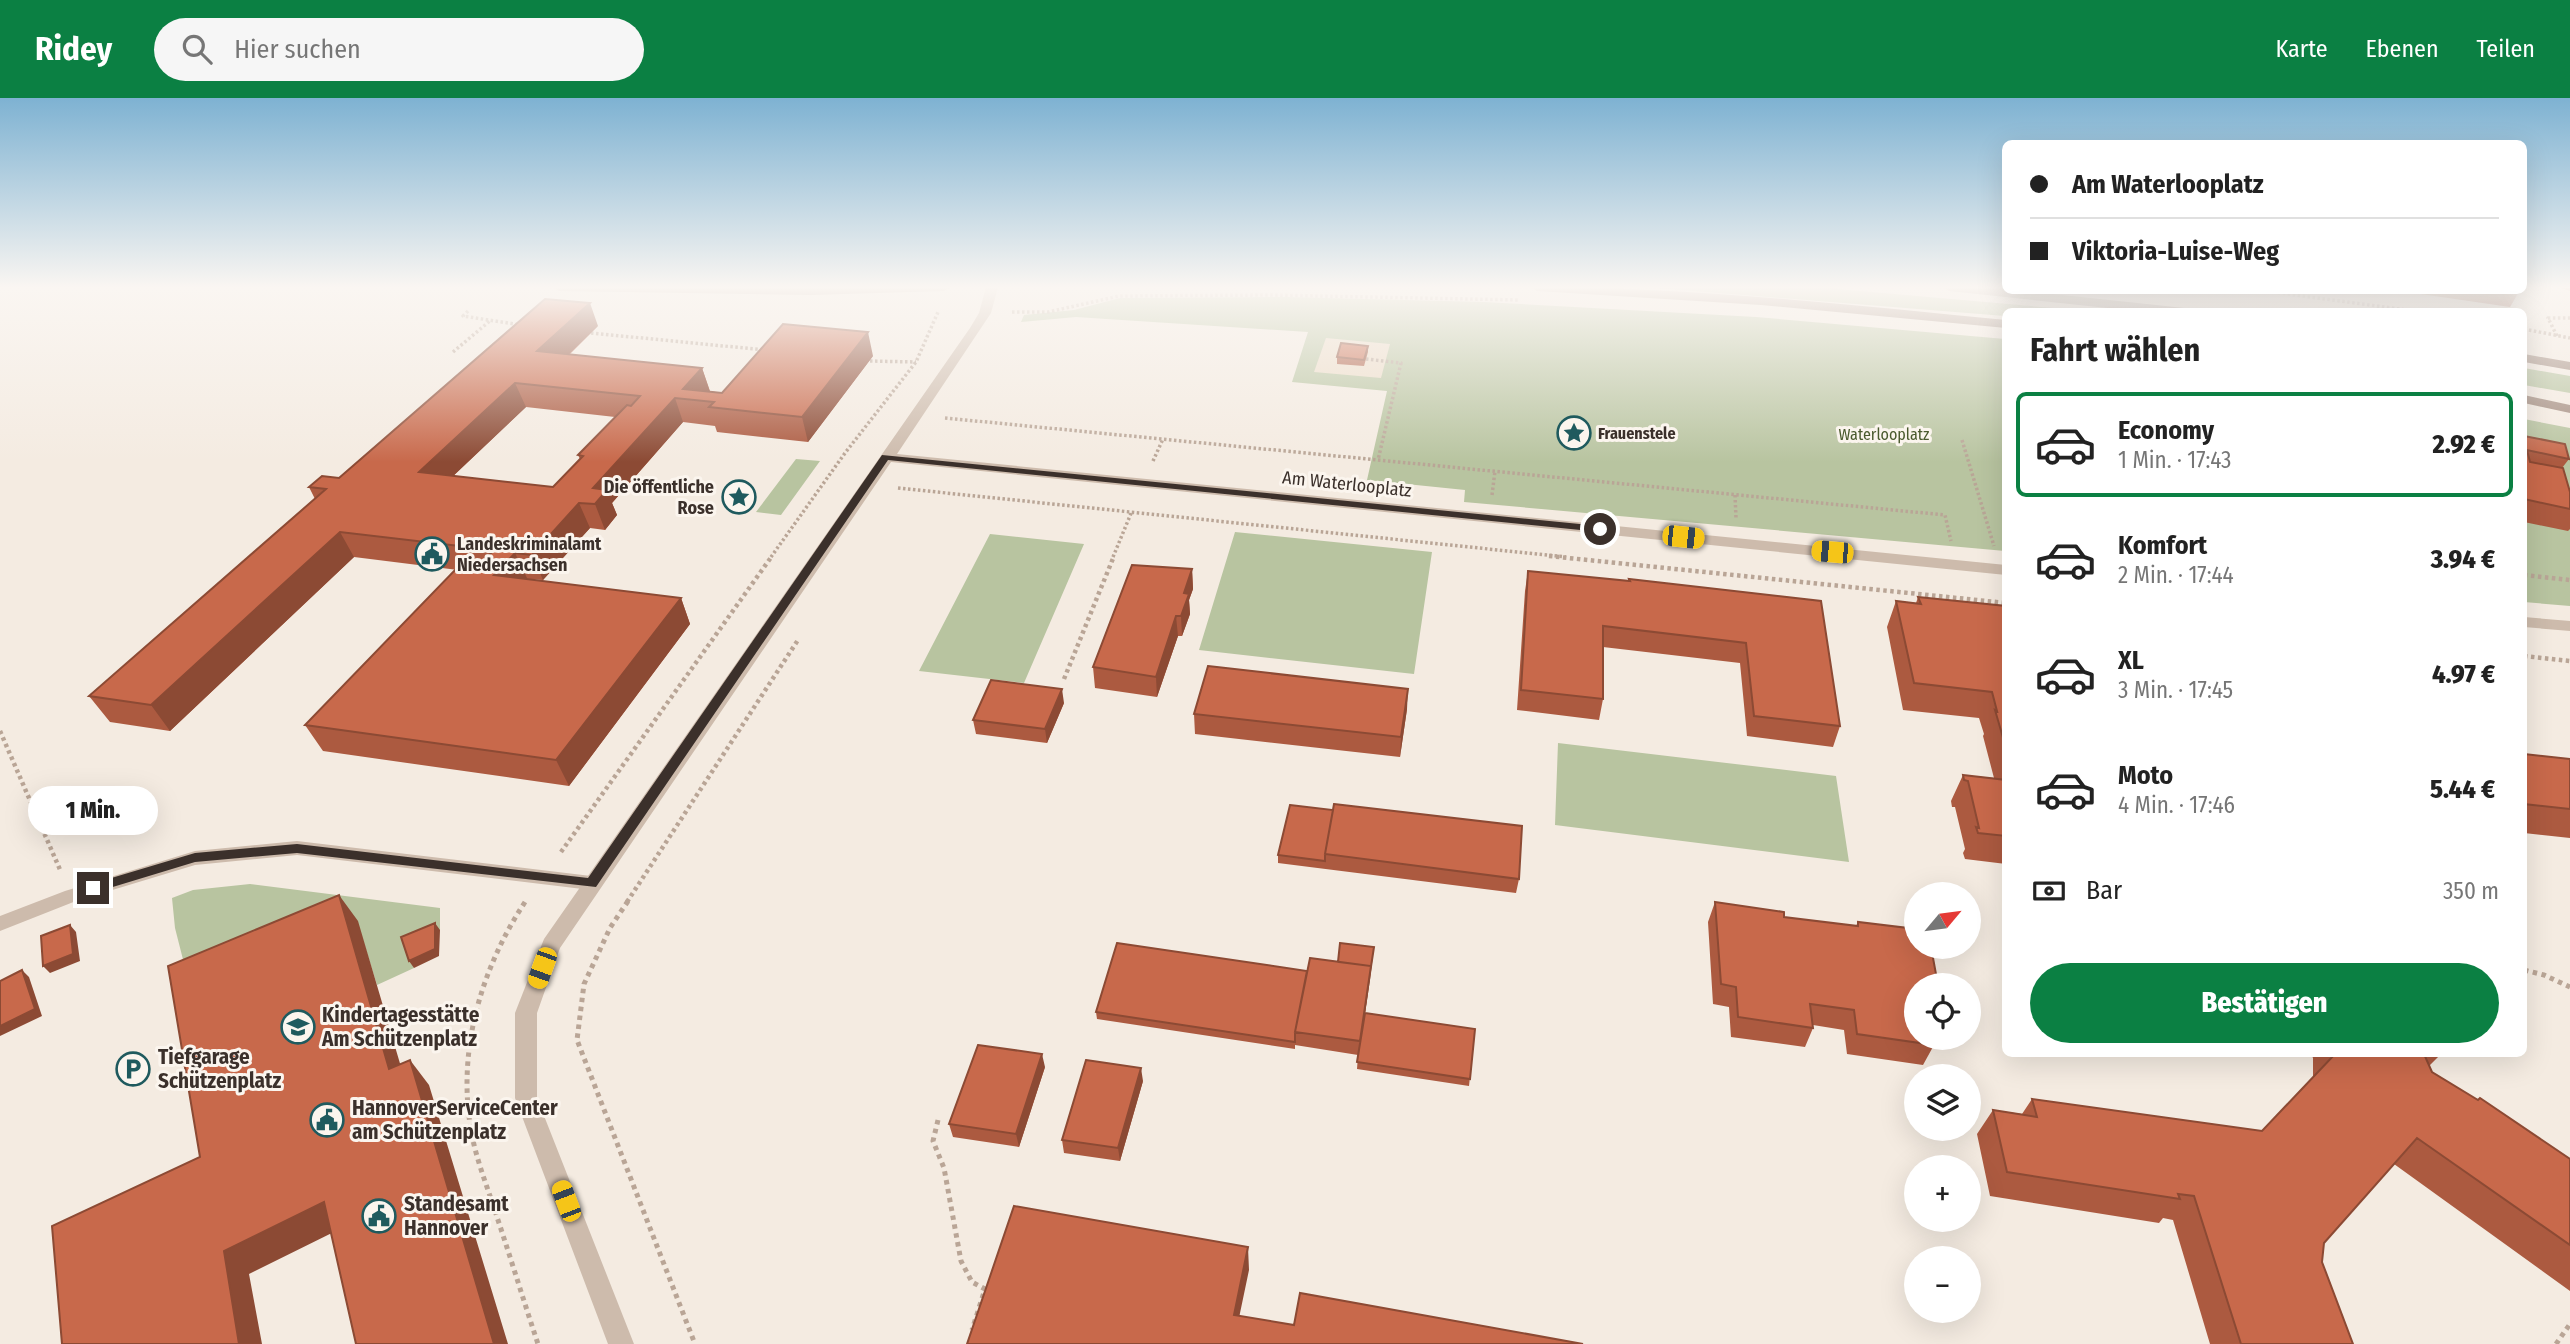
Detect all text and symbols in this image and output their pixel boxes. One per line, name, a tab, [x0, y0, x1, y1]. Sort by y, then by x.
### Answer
search box	[154, 18, 644, 81]
text: Ridey	[35, 29, 112, 69]
icon: search	[178, 30, 216, 68]
text: Hier suchen	[234, 34, 361, 65]
text: Karte	[2276, 35, 2328, 63]
text: Ebenen	[2366, 35, 2439, 63]
text: Teilen	[2477, 35, 2535, 63]
text: Am Waterlooplatz	[2072, 169, 2264, 200]
text: Viktoria-Luise-Weg	[2072, 236, 2279, 267]
text: Fahrt wählen	[2030, 331, 2200, 369]
icon: car	[2034, 413, 2097, 476]
place icon: Frauenstele	[1555, 414, 1593, 452]
text: Economy	[2118, 415, 2214, 446]
place label: Frauenstele	[1598, 424, 1676, 443]
park label: Waterlooplatz	[1839, 425, 1929, 444]
text: 2.92 €	[2432, 429, 2495, 460]
text: 1 Min. · 17:43	[2118, 446, 2231, 474]
street label: Am Waterlooplatz	[1281, 466, 1413, 502]
place label: Die öffentliche Rose	[604, 476, 714, 519]
place icon: Die öffentliche Rose	[720, 478, 758, 516]
route start	[1584, 513, 1616, 545]
car	[1662, 524, 1705, 550]
icon: car	[2034, 528, 2097, 591]
text: Komfort	[2118, 530, 2207, 561]
place label: Landeskriminalamt Niedersachsen	[457, 533, 602, 576]
public building icon: Landeskriminalamt Niedersachsen	[413, 535, 451, 573]
car	[1811, 540, 1854, 564]
text: 3.94 €	[2431, 544, 2495, 575]
text: 2 Min. · 17:44	[2118, 561, 2234, 589]
icon: car	[2034, 643, 2097, 706]
text: XL	[2118, 645, 2144, 676]
text: 4.97 €	[2432, 659, 2495, 690]
text: 3 Min. · 17:45	[2118, 676, 2233, 704]
icon: car	[2034, 758, 2097, 821]
text: Moto	[2118, 760, 2173, 791]
text: 5.44 €	[2430, 774, 2495, 805]
callout: 1 Min.	[28, 786, 158, 836]
text: 4 Min. · 17:46	[2118, 791, 2235, 819]
text: 1 Min.	[66, 796, 120, 824]
route end	[77, 872, 109, 904]
icon: cash	[2030, 872, 2068, 910]
text: Bar	[2086, 875, 2122, 906]
text: 350 m	[2443, 877, 2499, 905]
north arrow	[1904, 882, 1981, 959]
map controls	[1904, 882, 1981, 1323]
car	[525, 945, 560, 991]
button: Bestätigen	[2030, 963, 2499, 1043]
button: locate	[1904, 973, 1981, 1050]
place label: Kindertagesstätte Am Schützenplatz	[321, 1002, 480, 1052]
school or university icon: Kindertagesstätte Am Schützenplatz	[279, 1008, 317, 1046]
place label: Tiefgarage Schützenplatz	[158, 1044, 281, 1094]
parking icon: Tiefgarage Schützenplatz	[114, 1050, 152, 1088]
button: layers	[1904, 1064, 1981, 1141]
place label: HannoverServiceCenter am Schützenplatz	[352, 1095, 558, 1145]
public building icon: HannoverServiceCenter am Schützenplatz	[308, 1101, 346, 1139]
button: +	[1904, 1155, 1981, 1232]
car	[549, 1178, 584, 1224]
place label: Standesamt Hannover	[404, 1191, 509, 1241]
public building icon: Standesamt Hannover	[360, 1197, 398, 1235]
button: −	[1904, 1246, 1981, 1323]

